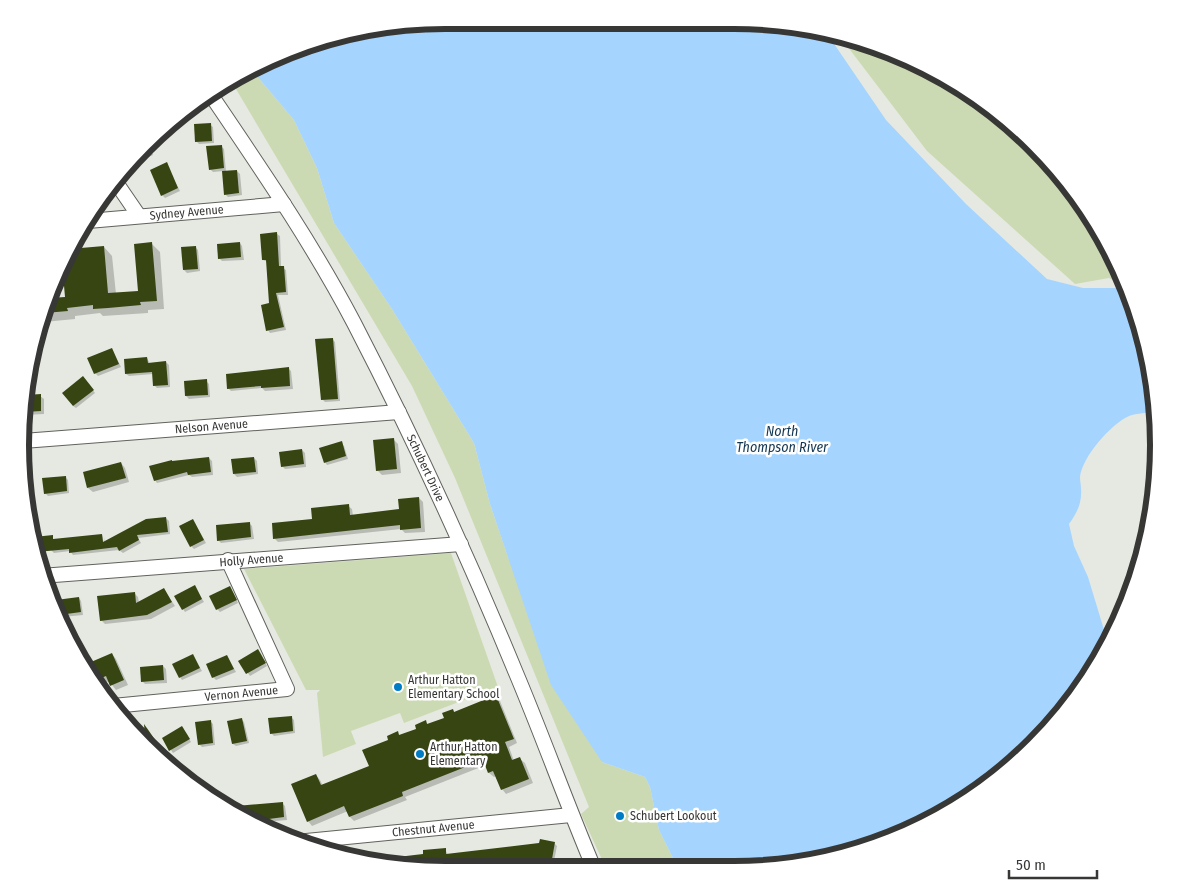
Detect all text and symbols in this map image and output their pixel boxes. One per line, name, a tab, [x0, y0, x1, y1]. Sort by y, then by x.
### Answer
street label: Sydney Avenue	[149, 202, 224, 223]
street label: Nelson Avenue	[174, 417, 248, 436]
water label: North Thompson River	[736, 423, 829, 456]
street label: Schubert Drive	[404, 432, 447, 504]
street label: Holly Avenue	[219, 551, 284, 569]
place label: Arthur Hatton Elementary School	[408, 673, 499, 701]
marker: Arthur Hatton Elementary School	[392, 681, 404, 693]
street label: Vernon Avenue	[204, 683, 279, 704]
place label: Arthur Hatton Elementary	[430, 740, 498, 768]
marker: Arthur Hatton Elementary	[414, 748, 426, 760]
place label: Schubert Lookout	[630, 809, 717, 823]
marker: Schubert Lookout	[614, 810, 626, 822]
street label: Chestnut Avenue	[391, 817, 475, 840]
scale bar	[1009, 848, 1096, 880]
text: 50 m	[1016, 856, 1046, 874]

